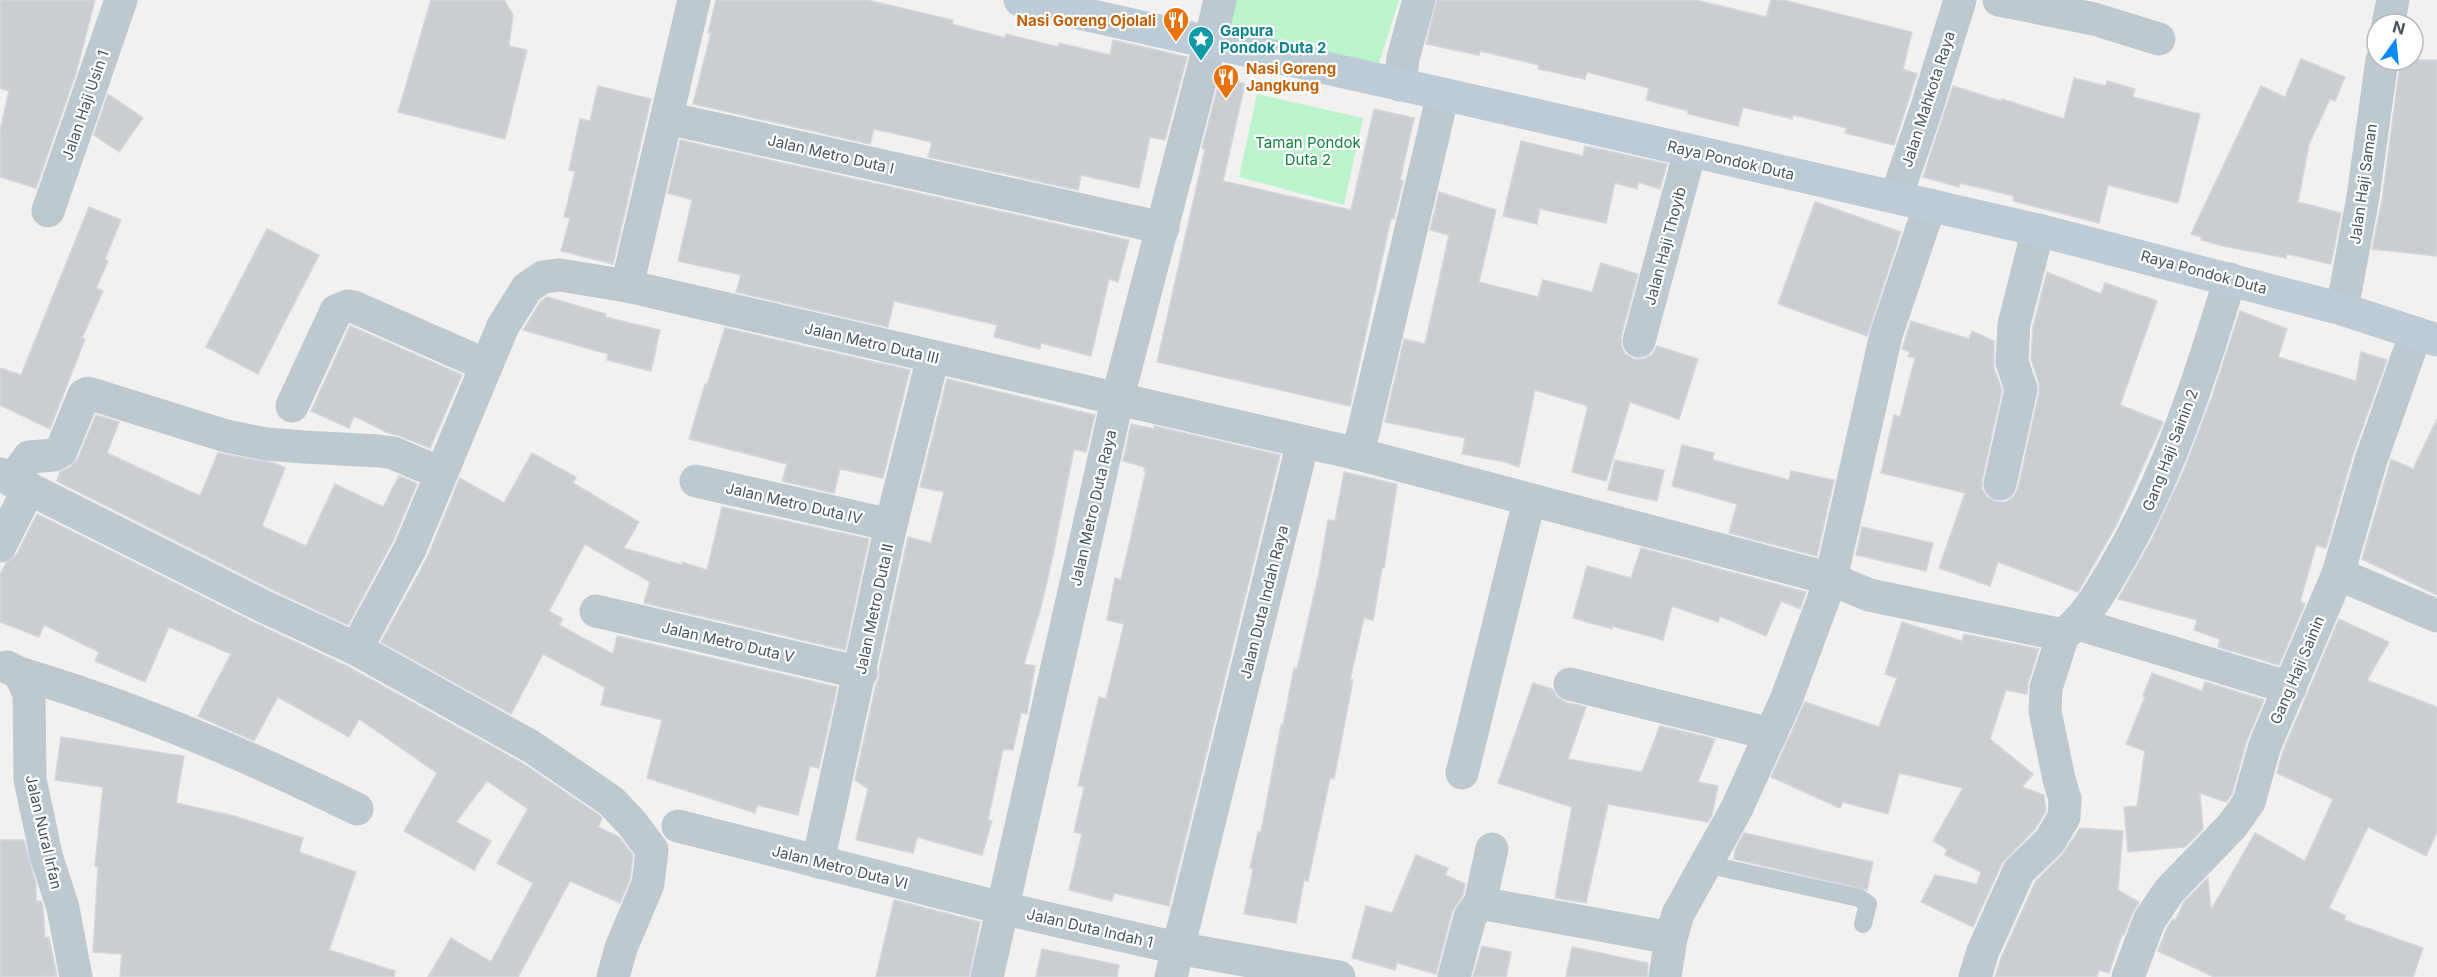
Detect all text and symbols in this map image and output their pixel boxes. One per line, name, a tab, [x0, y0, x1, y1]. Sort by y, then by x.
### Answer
restaurant icon: Nasi Goreng Ojolali	[1161, 5, 1191, 43]
place label: Nasi Goreng Ojolali	[1017, 11, 1156, 30]
north arrow	[2365, 12, 2425, 72]
text: N	[2390, 16, 2407, 39]
place label: Gapura Pondok Duta 2	[1220, 21, 1327, 57]
place icon: Gapura Pondok Duta 2	[1186, 24, 1216, 62]
street label: Jalan Mahkota Raya	[1897, 29, 1959, 169]
street label: Jalan Haji Usin 1	[57, 48, 113, 162]
place label: Nasi Goreng Jangkung	[1246, 59, 1336, 95]
restaurant icon: Nasi Goreng Jangkung	[1211, 62, 1241, 100]
street label: Jalan Haji Saman	[2345, 122, 2381, 246]
street label: Jalan Metro Duta I	[766, 130, 896, 178]
park label: Taman Pondok Duta 2	[1255, 133, 1361, 169]
street label: Raya Pondok Duta	[1666, 136, 1796, 184]
street label: Jalan Haji Thoyib	[1640, 185, 1690, 307]
street label: Raya Pondok Duta	[2139, 246, 2269, 298]
street label: Jalan Metro Duta III	[803, 318, 941, 368]
street label: Gang Haji Sainin 2	[2138, 386, 2202, 514]
street label: Jalan Metro Duta Raya	[1066, 428, 1120, 588]
street label: Jalan Metro Duta IV	[724, 478, 864, 528]
street label: Jalan Duta Indah Raya	[1236, 523, 1292, 681]
street label: Jalan Metro Duta II	[851, 542, 897, 676]
street label: Gang Haji Sainin	[2266, 613, 2328, 727]
street label: Jalan Metro Duta V	[660, 617, 796, 667]
street label: Jalan Nural Irfan	[22, 773, 66, 891]
street label: Jalan Metro Duta VI	[770, 841, 910, 893]
street label: Jalan Duta Indah 1	[1025, 904, 1155, 952]

